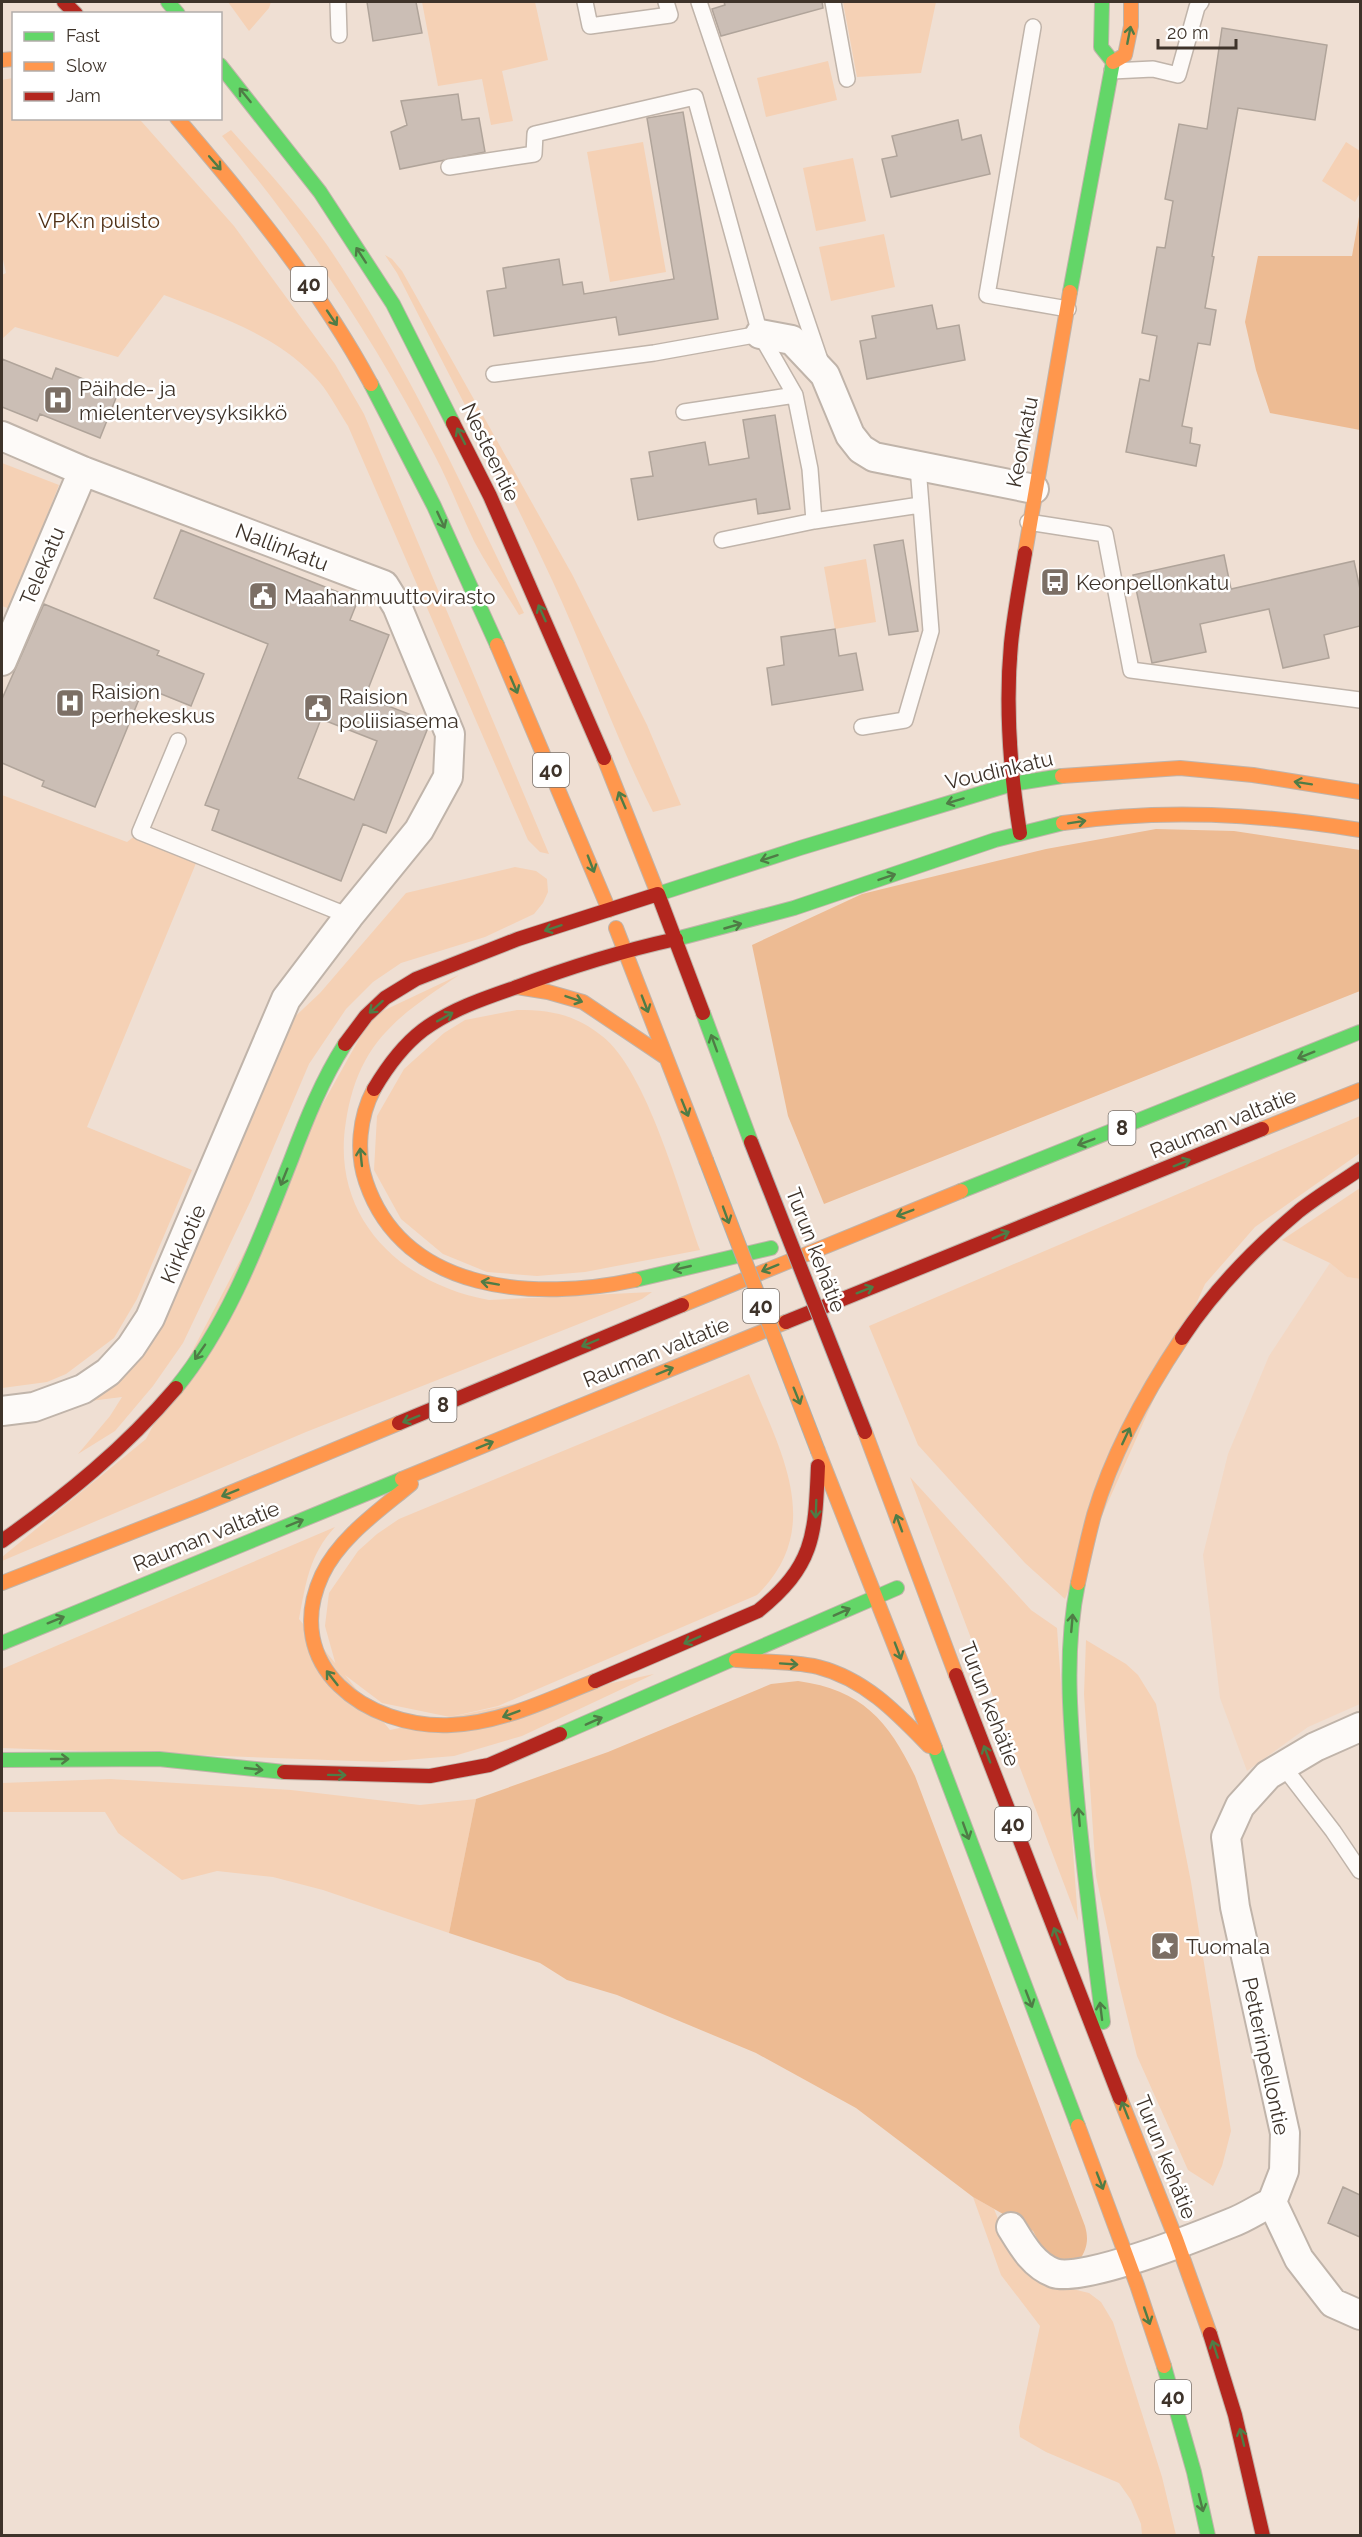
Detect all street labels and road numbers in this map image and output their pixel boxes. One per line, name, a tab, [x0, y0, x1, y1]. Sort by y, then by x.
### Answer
road number: 40	[291, 267, 327, 301]
street label: Keonkatu	[1001, 395, 1043, 489]
street label: Nesteentie	[457, 399, 525, 505]
street label: Nallinkatu	[232, 518, 332, 576]
street label: Telekatu	[14, 523, 70, 609]
street label: Voudinkatu	[943, 745, 1055, 795]
road number: 40	[533, 753, 569, 787]
street label: Rauman valtatie	[1146, 1082, 1300, 1164]
road number: 8	[1108, 1111, 1136, 1145]
street label: Turun kehätie	[781, 1184, 851, 1316]
street label: Kirkkotie	[155, 1201, 211, 1287]
road number: 40	[743, 1289, 779, 1323]
street label: Rauman valtatie	[579, 1311, 733, 1393]
road number: 8	[430, 1388, 456, 1422]
street label: Rauman valtatie	[129, 1495, 283, 1577]
street label: Turun kehätie	[955, 1638, 1025, 1770]
road number: 40	[995, 1807, 1031, 1841]
street label: Petterinpellontie	[1237, 1975, 1295, 2137]
street label: Turun kehätie	[1130, 2091, 1202, 2223]
road number: 40	[1155, 2380, 1191, 2414]

